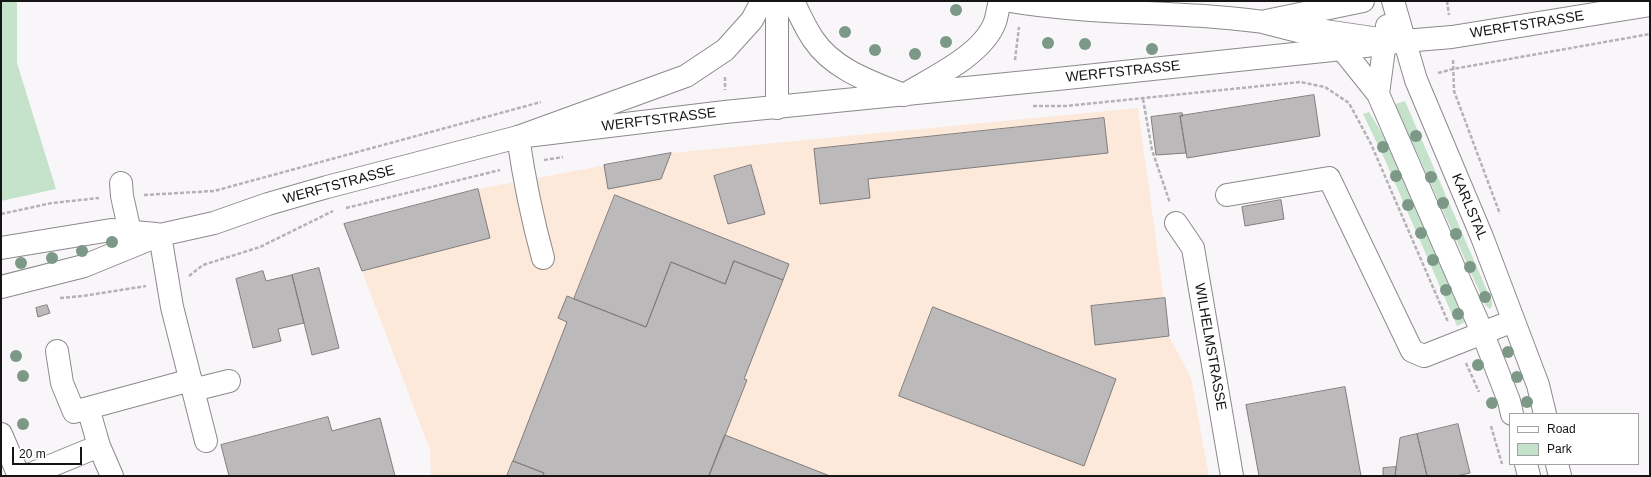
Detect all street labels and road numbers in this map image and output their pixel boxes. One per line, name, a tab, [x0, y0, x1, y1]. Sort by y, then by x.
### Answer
street label: WERFTSTRASSE	[1469, 8, 1585, 42]
street label: WERFTSTRASSE	[1065, 58, 1181, 86]
street label: WERFTSTRASSE	[601, 105, 717, 135]
street label: WERFTSTRASSE	[281, 162, 397, 208]
street label: KARLSTAL	[1447, 171, 1491, 243]
street label: WILHELMSTRASSE	[1191, 282, 1229, 412]

